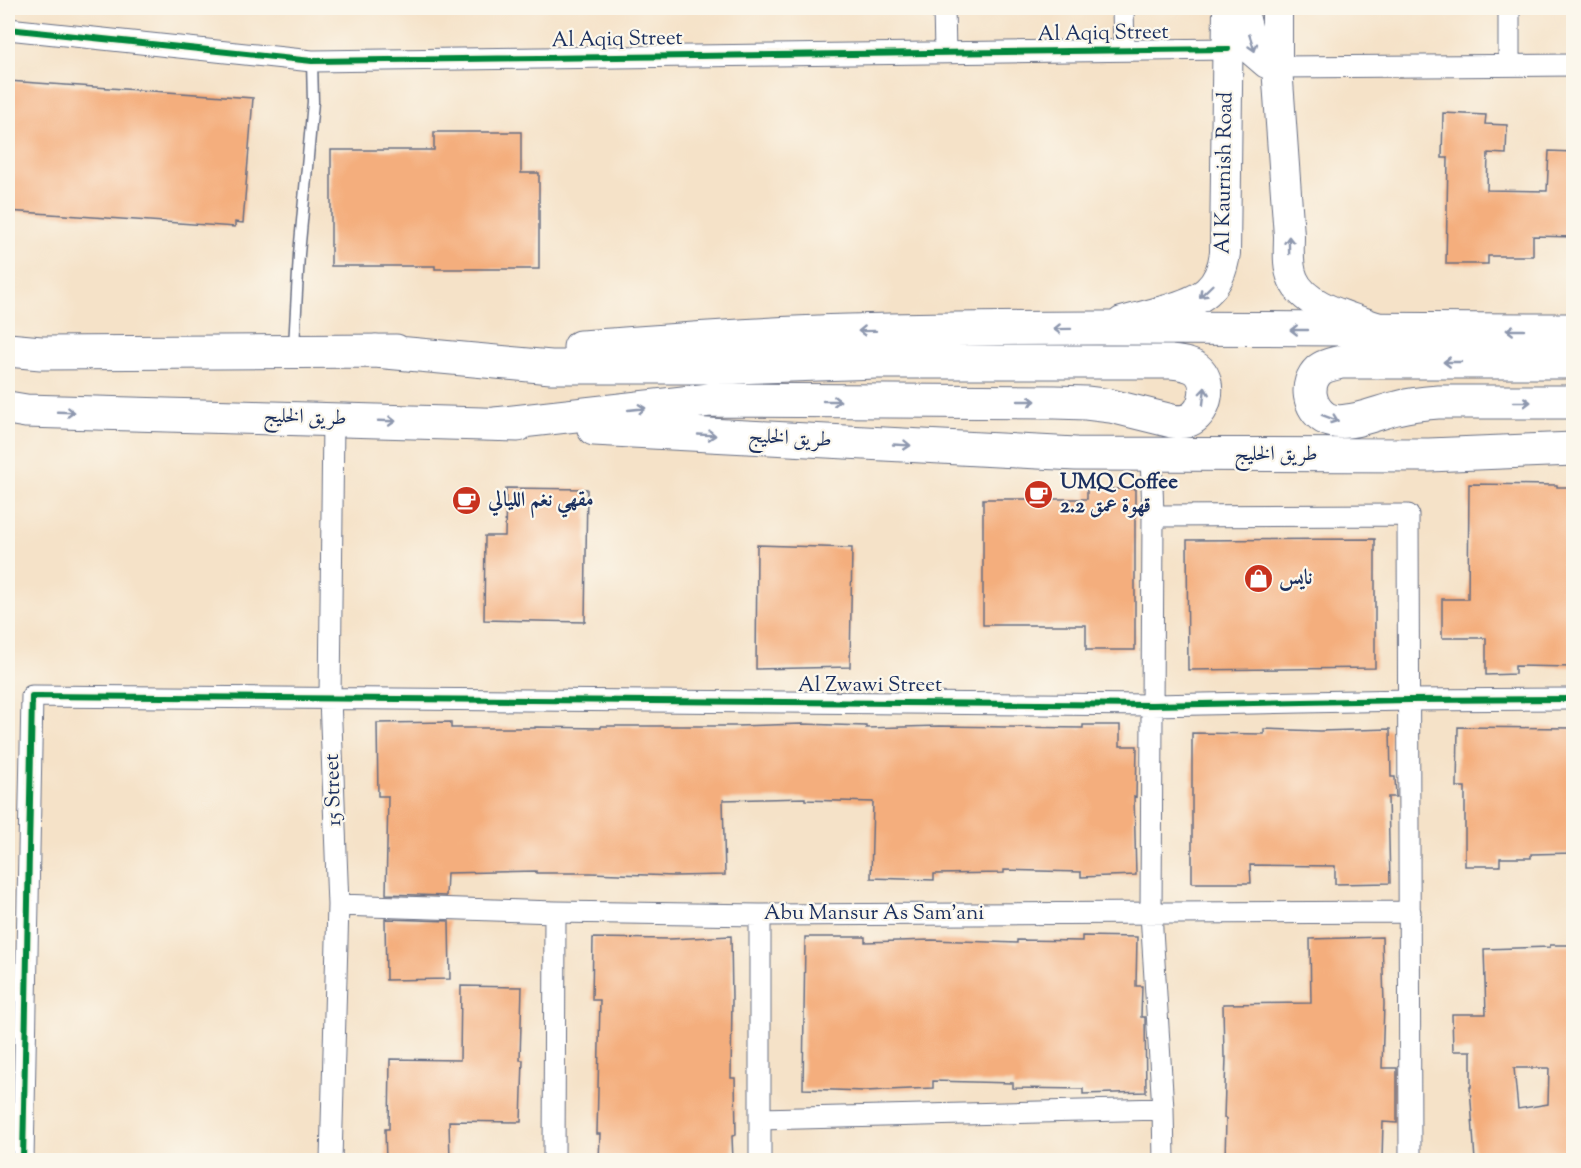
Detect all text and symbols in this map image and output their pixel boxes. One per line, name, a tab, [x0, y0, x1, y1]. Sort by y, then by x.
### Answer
street label: Al Aqiq Street	[1037, 18, 1169, 50]
street label: Al Aqiq Street	[551, 24, 683, 56]
one-way arrow	[1247, 33, 1258, 52]
street label: Al Kaurnish Road	[1209, 91, 1241, 255]
one-way arrow	[1283, 235, 1295, 255]
one-way arrow	[1199, 284, 1214, 298]
one-way arrow	[1053, 323, 1073, 334]
one-way arrow	[1290, 324, 1310, 335]
one-way arrow	[1506, 324, 1525, 336]
one-way arrow	[858, 325, 878, 336]
one-way arrow	[1443, 356, 1463, 368]
one-way arrow	[1198, 386, 1209, 406]
one-way arrow	[821, 395, 841, 407]
one-way arrow	[1016, 396, 1036, 407]
one-way arrow	[1512, 396, 1532, 408]
street label: طريق الخليج	[263, 402, 347, 436]
one-way arrow	[627, 403, 647, 414]
one-way arrow	[55, 406, 75, 417]
one-way arrow	[1321, 413, 1339, 424]
one-way arrow	[376, 415, 396, 427]
street label: طريق الخليج	[747, 422, 832, 458]
one-way arrow	[697, 429, 717, 440]
one-way arrow	[892, 439, 912, 450]
street label: طريق الخليج	[1234, 440, 1318, 472]
place label: UMQ Coffee 2.2 قهوة عمق	[1060, 468, 1178, 522]
cafe icon: UMQ Coffee 2.2 قهوة عمق	[1023, 479, 1055, 511]
cafe icon: مقهي نغم الليالي	[451, 485, 483, 517]
place label: مقهي نغم الليالي	[487, 486, 594, 518]
shop icon: نايس	[1242, 563, 1274, 595]
place label: نايس	[1279, 564, 1313, 594]
street label: Al Zwawi Street	[798, 671, 942, 701]
street label: 15 Street	[318, 753, 350, 827]
street label: Abu Mansur As Sam'ani	[764, 899, 984, 929]

